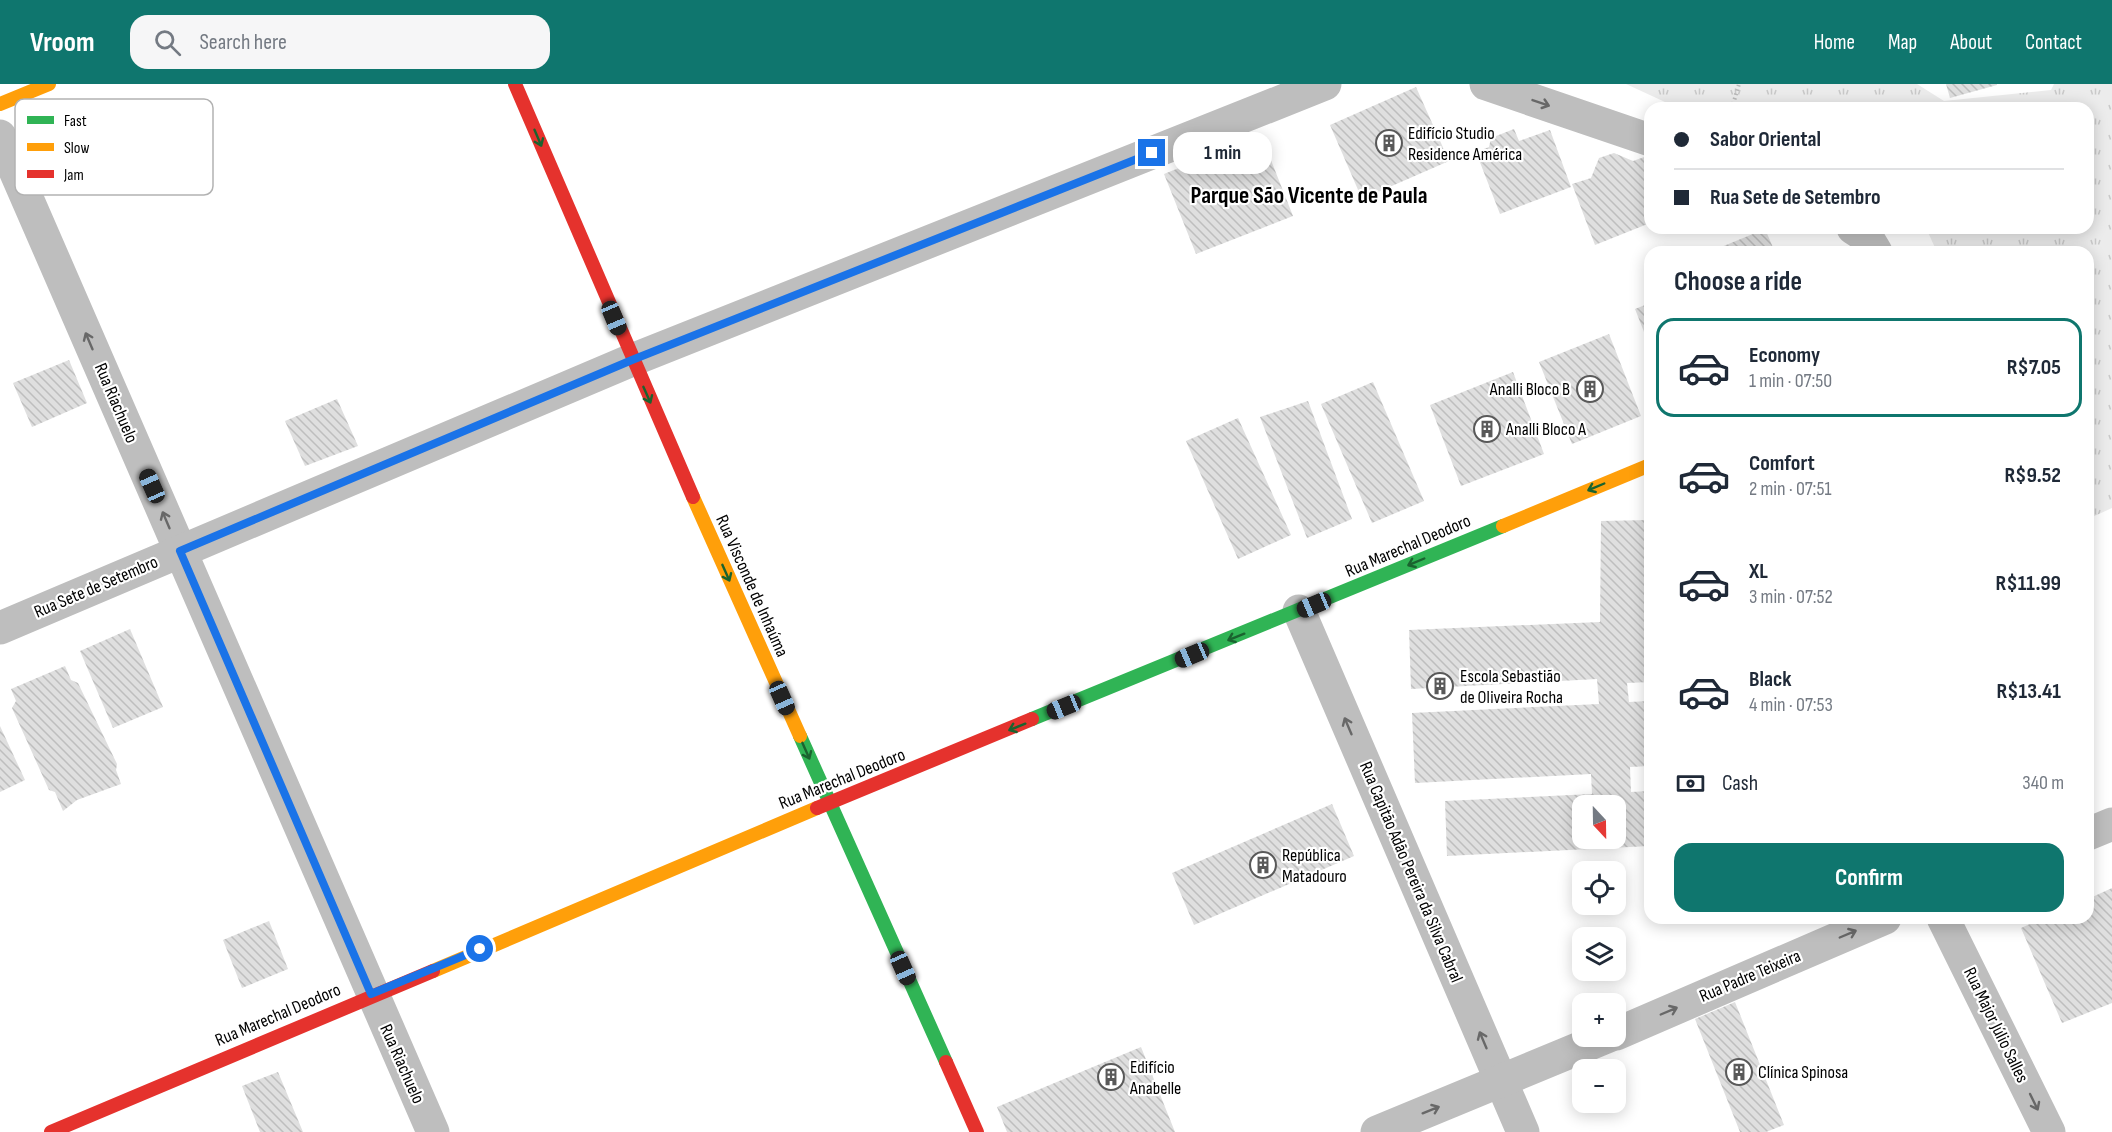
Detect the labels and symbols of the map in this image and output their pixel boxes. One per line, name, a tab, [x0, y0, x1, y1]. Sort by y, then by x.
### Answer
one-way arrow	[1531, 98, 1550, 109]
legend	[15, 99, 213, 195]
text: Fast	[64, 112, 87, 131]
place label: Edifício Studio Residence América	[1408, 123, 1522, 165]
one-way arrow	[533, 128, 544, 147]
building icon: Edifício Studio Residence América	[1374, 128, 1404, 158]
callout: 1 min	[1173, 132, 1272, 174]
text: Slow	[64, 139, 89, 158]
route end	[1138, 139, 1165, 166]
text: Jam	[63, 166, 84, 185]
district label: Parque São Vicente de Paula	[1191, 181, 1427, 210]
car	[599, 298, 629, 338]
one-way arrow	[83, 332, 94, 351]
street label: Rua Riachuelo	[90, 360, 142, 446]
building icon: Analli Bloco B	[1575, 374, 1605, 404]
place label: Analli Bloco B	[1489, 379, 1570, 400]
one-way arrow	[642, 385, 654, 403]
building icon: Analli Bloco A	[1472, 414, 1502, 444]
place label: Analli Bloco A	[1505, 419, 1586, 440]
car	[136, 466, 168, 506]
one-way arrow	[1587, 482, 1606, 493]
street label: Rua Marechal Deodoro	[1342, 510, 1474, 582]
one-way arrow	[160, 511, 171, 529]
street label: Rua Visconde de Inhaúma	[711, 512, 793, 660]
street label: Rua Sete de Setembro	[31, 551, 161, 623]
one-way arrow	[1407, 557, 1426, 568]
one-way arrow	[721, 563, 733, 581]
car	[1294, 590, 1334, 620]
one-way arrow	[1227, 632, 1246, 643]
car	[1172, 640, 1212, 670]
place label: Escola Sebastião de Oliveira Rocha	[1460, 666, 1563, 708]
building icon: Escola Sebastião de Oliveira Rocha	[1425, 671, 1455, 701]
car	[766, 678, 798, 718]
car	[1044, 692, 1084, 722]
one-way arrow	[1342, 717, 1353, 735]
one-way arrow	[1008, 722, 1026, 733]
one-way arrow	[801, 742, 812, 760]
street label: Rua Marechal Deodoro	[776, 744, 908, 814]
street label: Rua Capitão Adão Pereira da Silva Cabral	[1355, 758, 1467, 986]
north arrow	[1572, 795, 1626, 849]
place label: República Matadouro	[1282, 845, 1347, 887]
building icon: República Matadouro	[1248, 850, 1278, 880]
one-way arrow	[1839, 928, 1857, 939]
route start	[466, 935, 493, 962]
street label: Rua Padre Teixeira	[1696, 945, 1804, 1007]
car	[887, 948, 919, 988]
street label: Rua Major Júlio Salles	[1959, 964, 2033, 1086]
street label: Rua Marechal Deodoro	[212, 979, 344, 1051]
one-way arrow	[1660, 1004, 1678, 1016]
street label: Rua Riachuelo	[375, 1021, 429, 1107]
one-way arrow	[1477, 1031, 1488, 1049]
place label: Edifício Anabelle	[1129, 1057, 1181, 1099]
building icon: Clínica Spinosa	[1724, 1057, 1754, 1087]
building icon: Edifício Anabelle	[1096, 1062, 1126, 1092]
place label: Clínica Spinosa	[1758, 1062, 1848, 1083]
one-way arrow	[2029, 1093, 2041, 1111]
one-way arrow	[1421, 1104, 1440, 1115]

